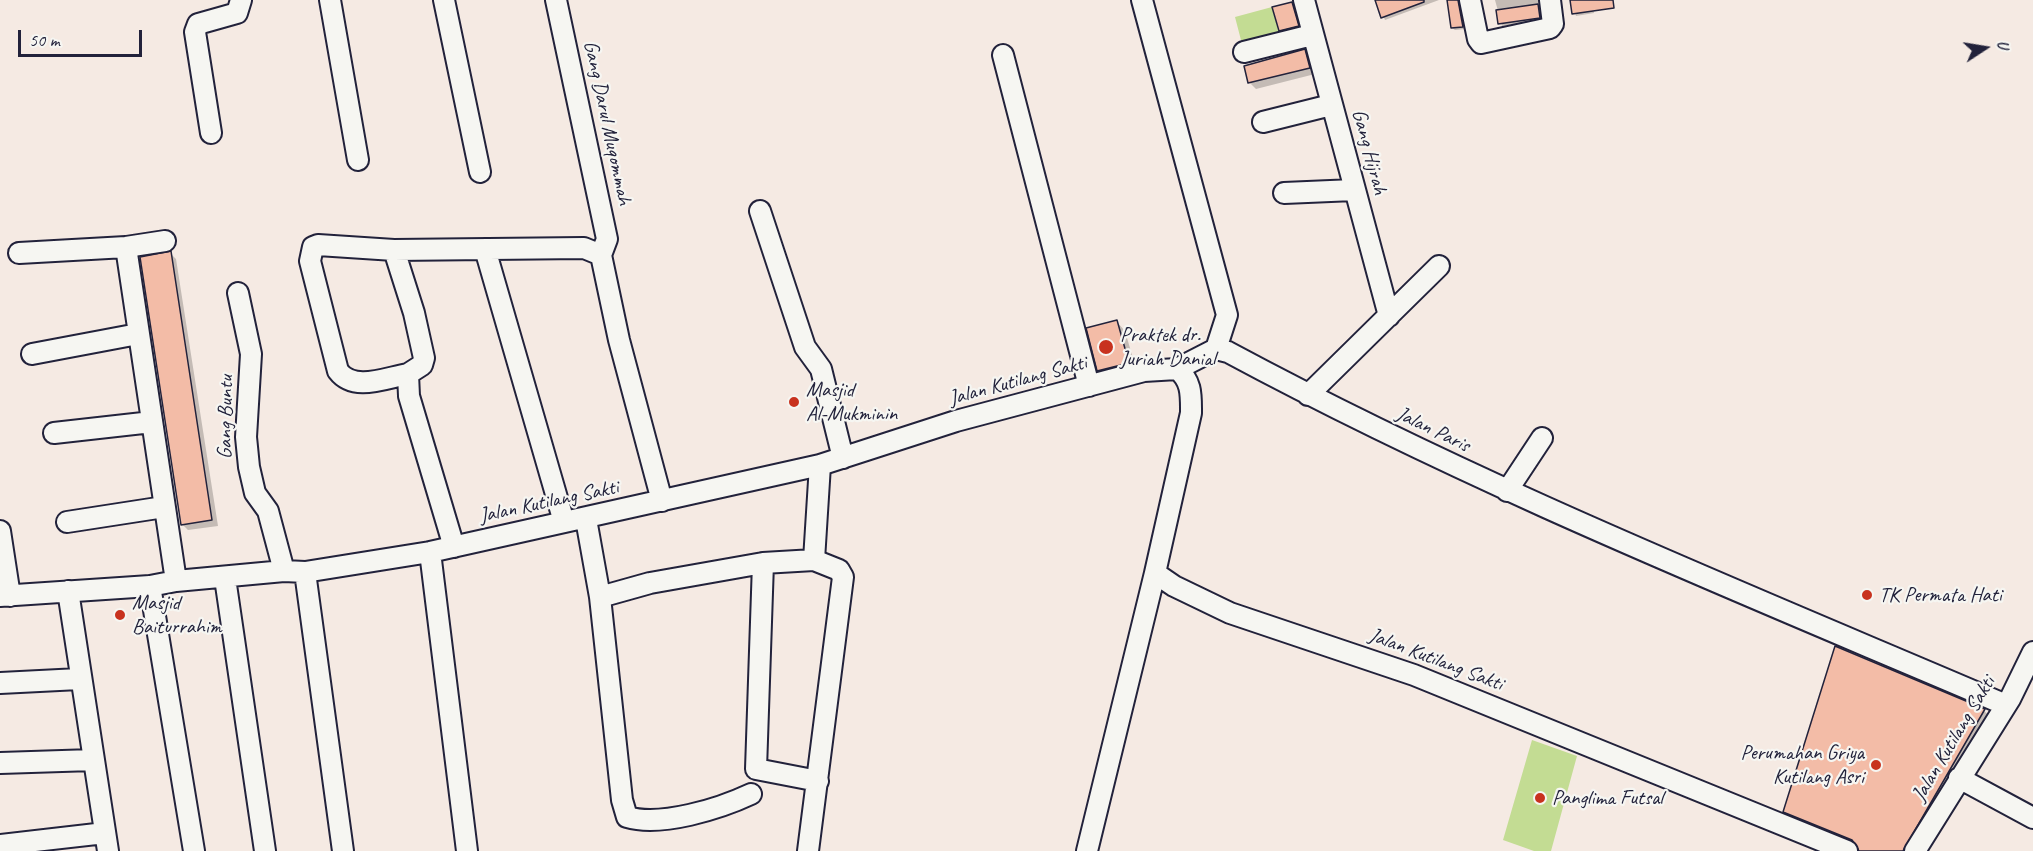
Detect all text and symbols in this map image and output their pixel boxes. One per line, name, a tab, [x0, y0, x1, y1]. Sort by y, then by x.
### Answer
scale bar	[21, 18, 146, 56]
north arrow	[1955, 18, 2015, 78]
text: 50 m	[29, 29, 60, 51]
street label: Gang Darul Muqommah	[577, 38, 637, 208]
text: U	[1992, 38, 2013, 50]
street label: Gang Hijrah	[1346, 107, 1392, 197]
place label: Praktek dr. Juriah Danial	[1120, 322, 1215, 372]
marker: Praktek dr. Juriah Danial	[1097, 338, 1115, 356]
street label: Jalan Kutilang Sakti	[946, 351, 1090, 411]
street label: Gang Buntu	[213, 375, 239, 459]
place label: Masjid Al-Mukminin	[806, 377, 897, 427]
marker: Masjid Al-Mukminin	[787, 395, 801, 409]
street label: Jalan Paris	[1392, 401, 1474, 459]
street label: Jalan Kutilang Sakti	[477, 475, 621, 529]
place label: TK Permata Hati	[1879, 582, 2002, 608]
marker: TK Permata Hati	[1860, 588, 1874, 602]
place label: Masjid Baiturrahim	[132, 590, 222, 640]
marker: Masjid Baiturrahim	[113, 608, 127, 622]
street label: Jalan Kutilang Sakti	[1365, 623, 1507, 697]
street label: Jalan Kutilang Sakti	[1907, 672, 2001, 806]
place label: Perumahan Griya Kutilang Asri	[1740, 740, 1864, 790]
marker: Perumahan Griya Kutilang Asri	[1869, 758, 1883, 772]
place label: Panglima Futsal	[1552, 785, 1663, 811]
marker: Panglima Futsal	[1533, 791, 1547, 805]

